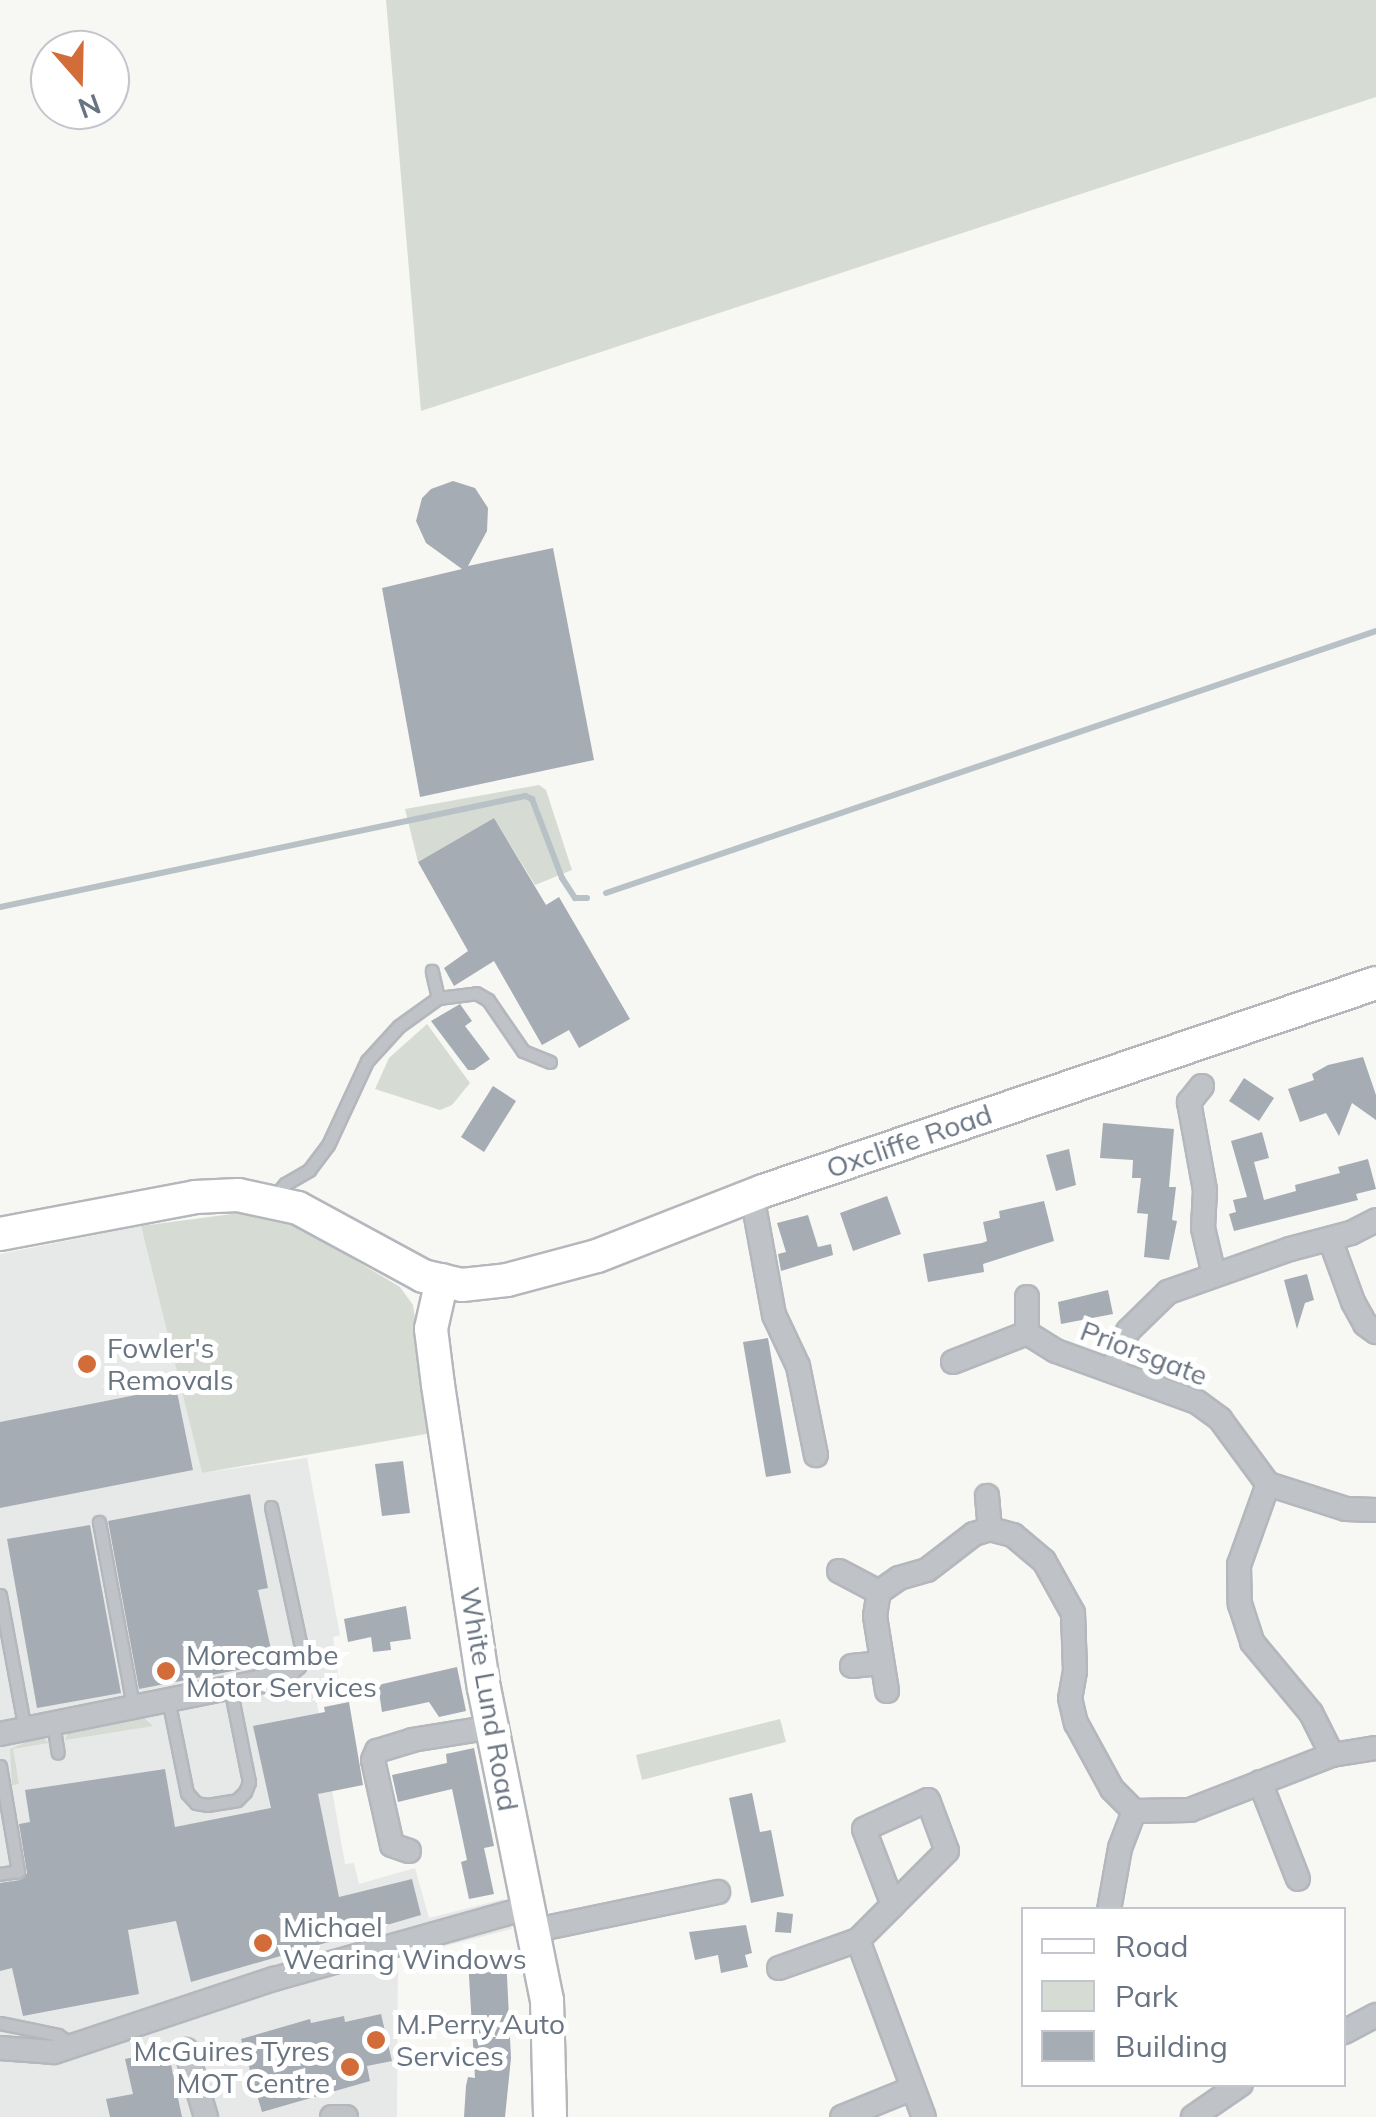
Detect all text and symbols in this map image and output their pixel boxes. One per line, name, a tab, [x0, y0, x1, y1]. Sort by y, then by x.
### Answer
north arrow	[30, 30, 130, 130]
text: N	[74, 87, 106, 127]
street label: Oxcliffe Road	[822, 1097, 996, 1185]
street label: Priorsgate	[1076, 1313, 1212, 1393]
place label: Fowler's Removals	[107, 1331, 234, 1397]
marker: Fowler's Removals	[76, 1353, 98, 1375]
street label: White Lund Road	[453, 1584, 525, 1814]
place label: Morecambe Motor Services	[186, 1638, 377, 1704]
marker: Morecambe Motor Services	[155, 1660, 177, 1682]
legend	[1021, 1907, 1346, 2087]
place label: Michael Wearing Windows	[283, 1910, 527, 1976]
text: Road	[1115, 1927, 1189, 1965]
marker: Michael Wearing Windows	[252, 1932, 274, 1954]
text: Park	[1115, 1977, 1178, 2015]
place label: M.Perry Auto Services	[396, 2007, 565, 2073]
text: Building	[1115, 2027, 1228, 2065]
marker: M.Perry Auto Services	[365, 2029, 387, 2051]
place label: McGuires Tyres MOT Centre	[133, 2034, 330, 2100]
marker: McGuires Tyres MOT Centre	[339, 2056, 361, 2078]

